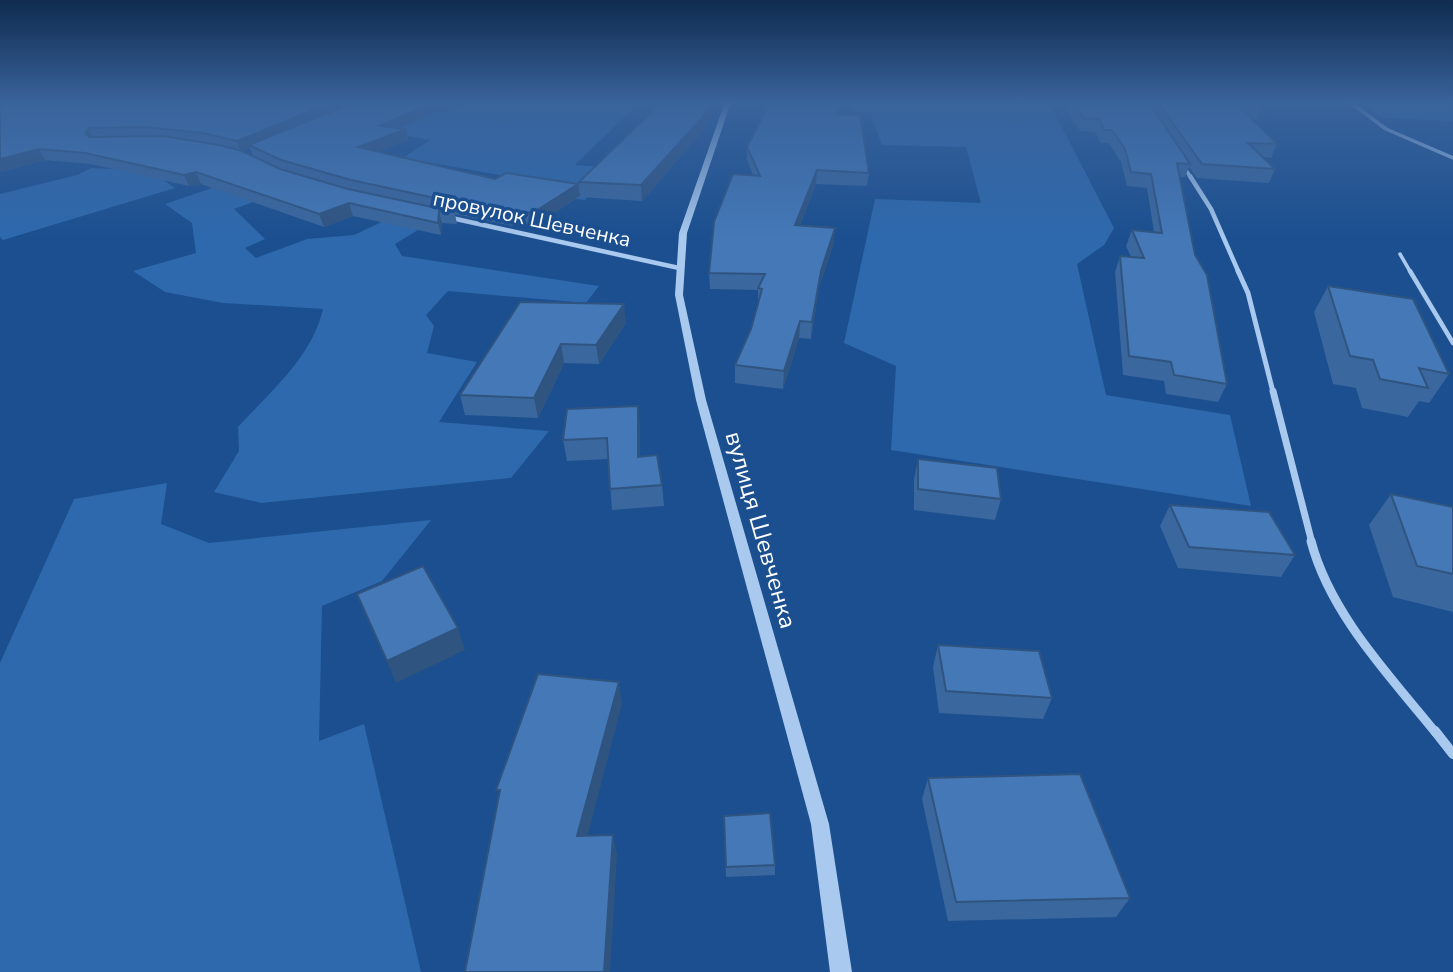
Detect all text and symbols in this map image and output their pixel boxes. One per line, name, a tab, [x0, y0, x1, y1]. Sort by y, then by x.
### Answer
street label: провулок Шевченка	[431, 184, 633, 254]
street label: вулиця Шевченка	[718, 428, 804, 632]

